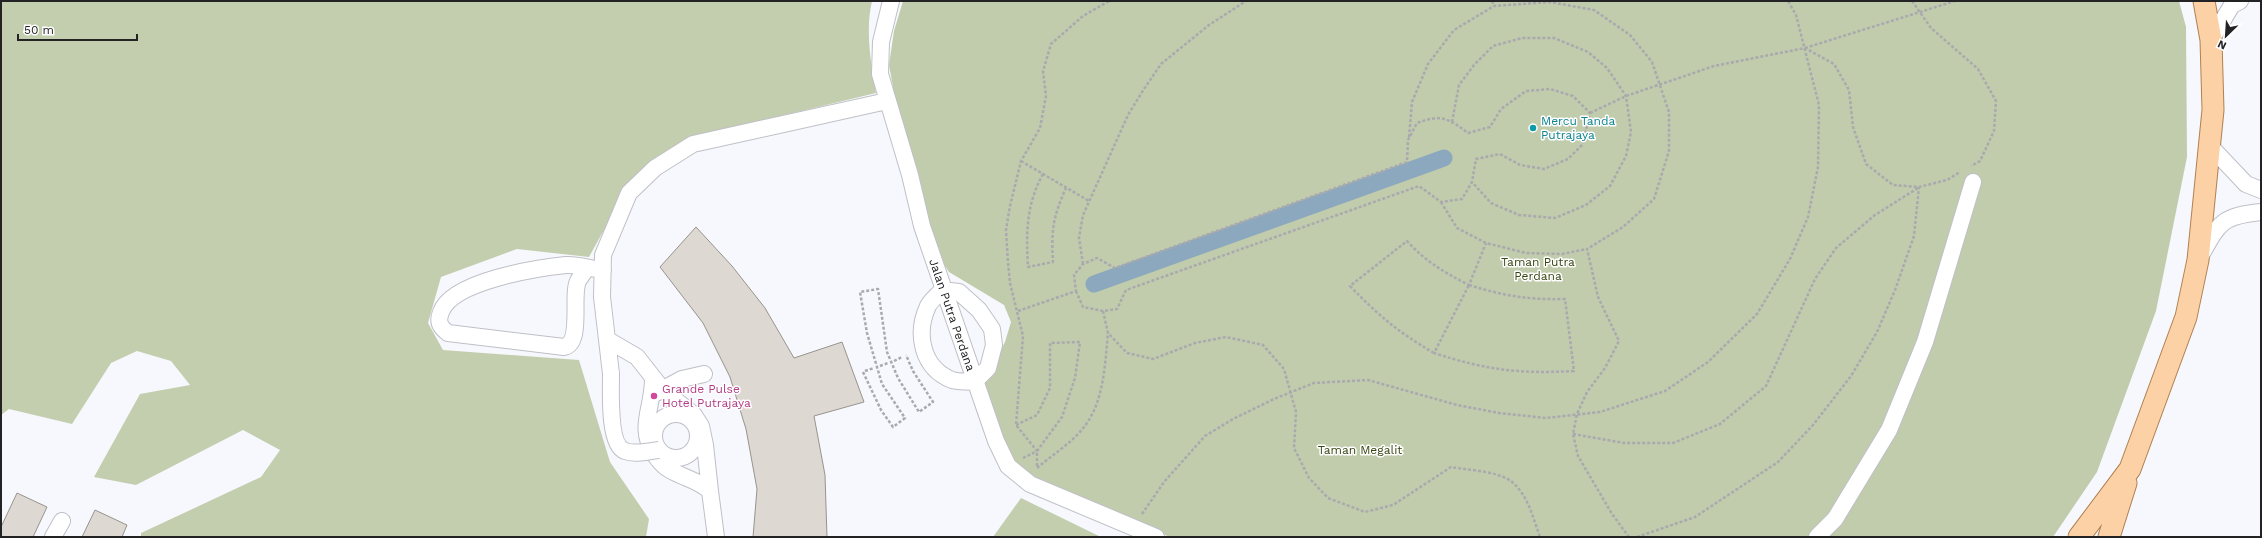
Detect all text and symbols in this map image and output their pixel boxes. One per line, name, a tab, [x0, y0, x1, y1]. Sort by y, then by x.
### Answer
scale bar	[18, 16, 137, 42]
north arrow	[2206, 16, 2246, 56]
text: 50 m	[24, 23, 54, 37]
text: N	[2216, 37, 2228, 52]
place label: Mercu Tanda Putrajaya	[1541, 114, 1615, 142]
marker: Mercu Tanda Putrajaya	[1528, 123, 1538, 133]
park label: Taman Putra Perdana	[1501, 255, 1575, 283]
street label: Jalan Putra Perdana	[926, 257, 978, 373]
place label: Grande Pulse Hotel Putrajaya	[662, 382, 751, 410]
marker: Grande Pulse Hotel Putrajaya	[649, 391, 659, 401]
park label: Taman Megalit	[1318, 443, 1402, 457]

